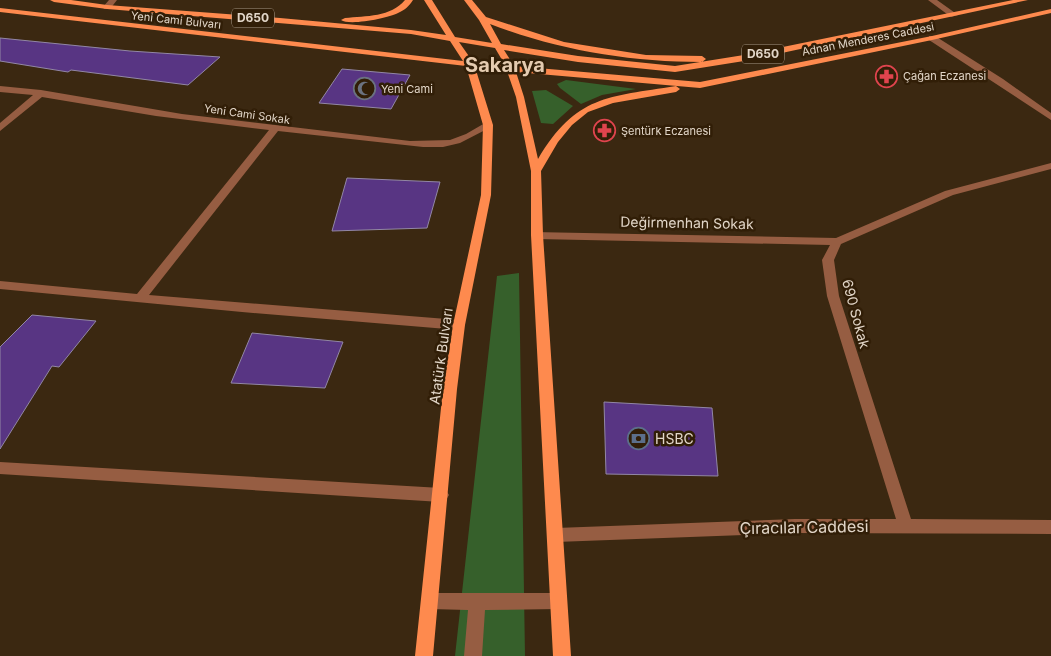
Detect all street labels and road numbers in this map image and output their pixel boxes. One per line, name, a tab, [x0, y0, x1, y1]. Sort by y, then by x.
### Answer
street label: Yeni Cami Bulvarı	[130, 8, 222, 32]
road number: D650	[232, 8, 274, 28]
street label: Adnan Menderes Caddesi	[801, 19, 935, 59]
road number: D650	[742, 44, 784, 64]
street label: Yeni Cami Sokak	[203, 101, 291, 127]
street label: Değirmenhan Sokak	[620, 213, 754, 232]
street label: 690 Sokak	[839, 278, 874, 351]
street label: Atatürk Bulvarı	[425, 307, 456, 405]
street label: Çıracılar Caddesi	[739, 516, 869, 538]

